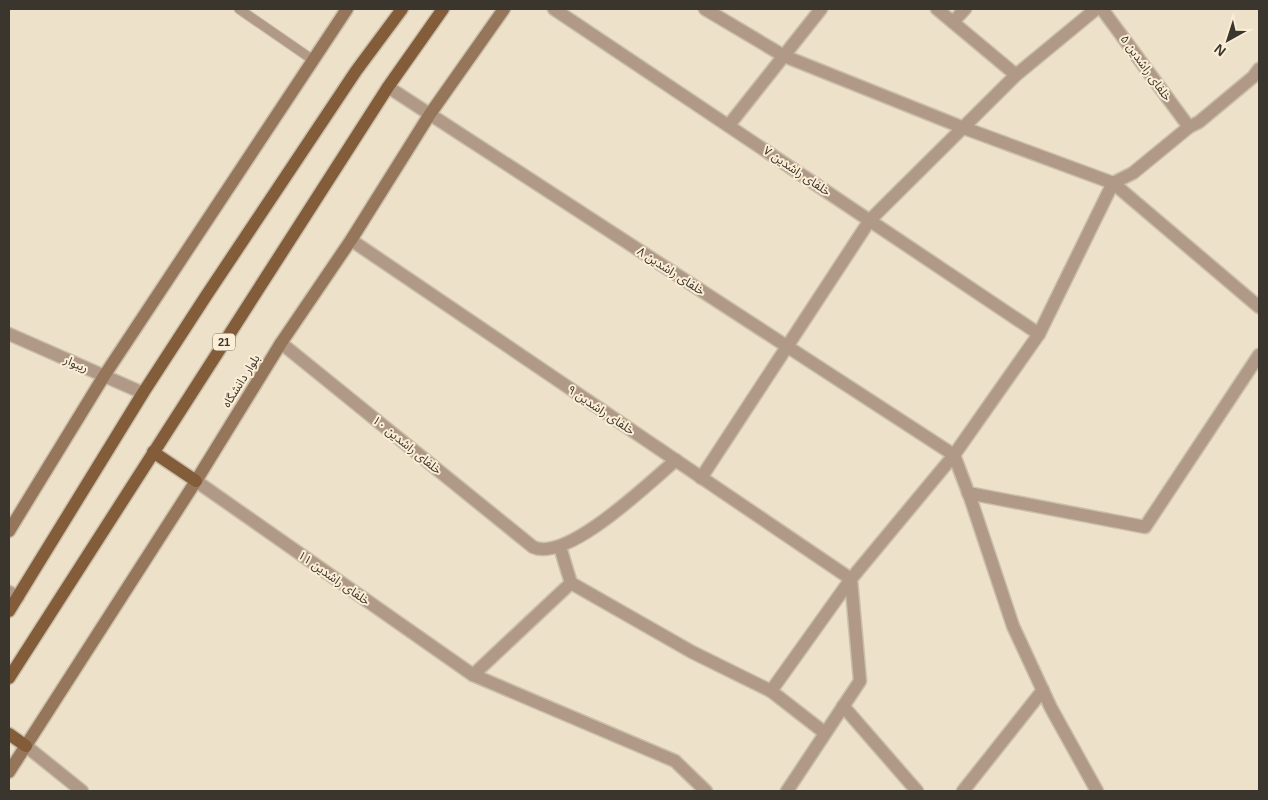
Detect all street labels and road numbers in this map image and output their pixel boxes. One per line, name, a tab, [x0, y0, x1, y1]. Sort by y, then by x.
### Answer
street label: خلفای راشدین ۵	[1117, 32, 1175, 104]
street label: خلفای راشدین ۷	[761, 143, 833, 199]
street label: خلفای راشدین ۸	[634, 244, 707, 298]
road number: 21	[213, 334, 235, 351]
street label: ریبوار	[61, 352, 90, 375]
street label: بلوار دانشگاه	[219, 352, 263, 410]
street label: خلفای راشدین ۹	[565, 382, 637, 438]
street label: خلفای راشدین ۱۰	[370, 413, 444, 477]
street label: خلفای راشدین ۱۱	[295, 548, 373, 608]

